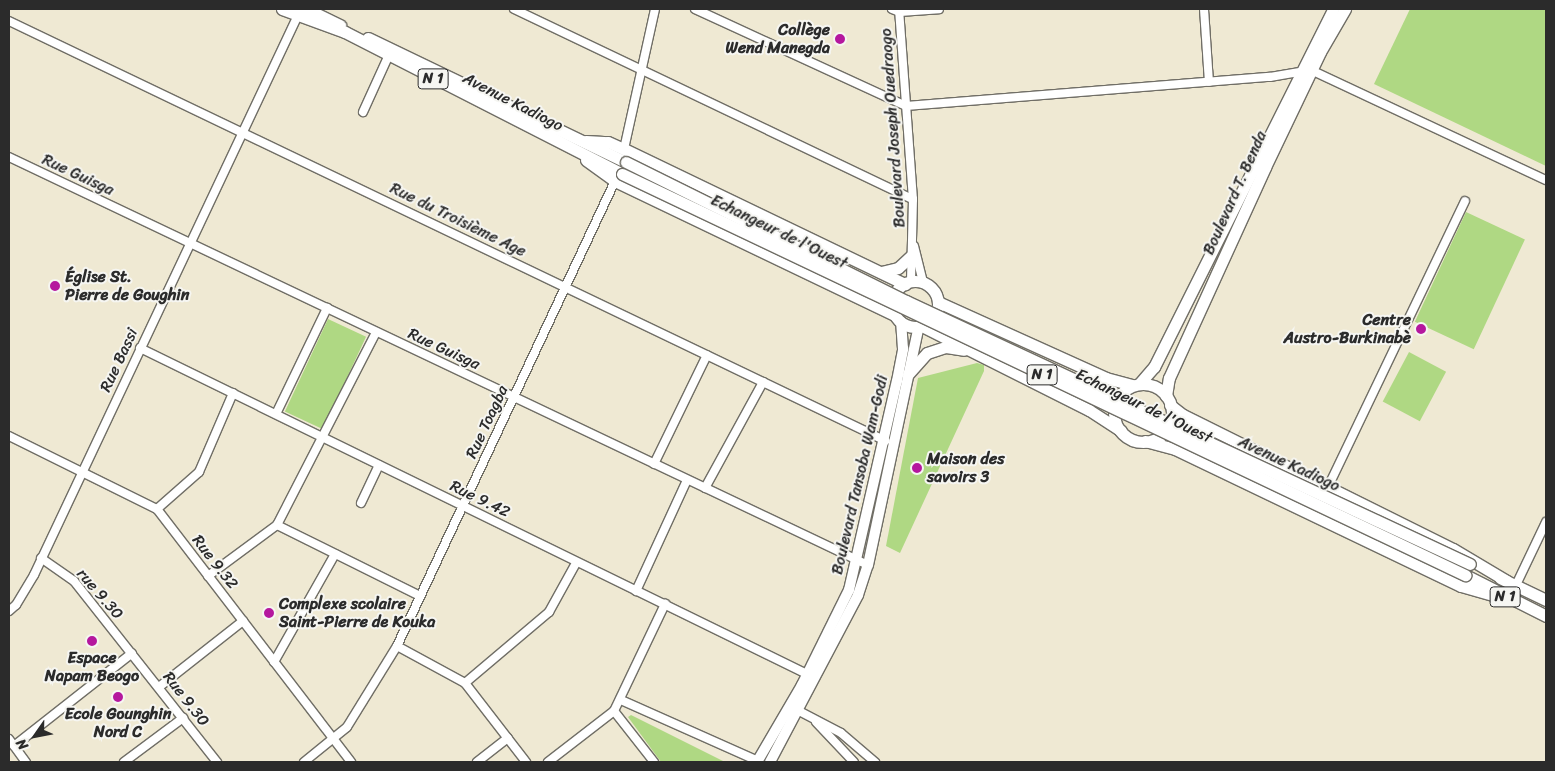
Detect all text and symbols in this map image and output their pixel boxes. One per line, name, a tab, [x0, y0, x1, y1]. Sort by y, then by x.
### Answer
place label: Collège Wend Manegda	[726, 20, 830, 58]
street label: Boulevard Joseph Ouedraogo	[876, 27, 910, 229]
marker: Collège Wend Manegda	[834, 33, 846, 45]
road number: N 1	[417, 66, 449, 92]
street label: Avenue Kadiogo	[460, 68, 566, 136]
street label: Boulevard T. Benda	[1199, 128, 1271, 258]
street label: Rue Guisga	[39, 150, 117, 200]
street label: Rue du Troisième Age	[386, 179, 530, 261]
street label: Echangeur de l'Ouest	[707, 191, 851, 273]
place label: Église St. Pierre de Goughin	[65, 267, 189, 305]
marker: Église St. Pierre de Goughin	[49, 280, 61, 292]
place label: Centre Austro-Burkinabè	[1284, 310, 1411, 348]
marker: Centre Austro-Burkinabè	[1415, 323, 1427, 335]
street label: Rue Guisga	[405, 324, 483, 374]
street label: Rue Bassi	[96, 325, 142, 395]
road number: N 1	[1026, 362, 1058, 388]
street label: Echangeur de l'Ouest	[1072, 365, 1216, 447]
street label: Boulevard Tansoba Wam-Godi	[828, 373, 892, 577]
street label: Rue Toagba	[462, 382, 512, 462]
street label: Avenue Kadiogo	[1235, 432, 1343, 496]
place label: Maison des savoirs 3	[927, 449, 1005, 487]
marker: Maison des savoirs 3	[911, 462, 923, 474]
street label: Rue 9.42	[447, 476, 513, 522]
street label: Rue 9.32	[188, 531, 242, 593]
street label: rue 9.30	[73, 565, 127, 623]
road number: N 1	[1489, 584, 1521, 610]
place label: Complexe scolaire Saint-Pierre de Kouka	[279, 594, 436, 632]
marker: Complexe scolaire Saint-Pierre de Kouka	[263, 607, 275, 619]
marker: Espace Napam Beogo	[86, 635, 98, 647]
place label: Espace Napam Beogo	[45, 648, 139, 686]
street label: Rue 9.30	[159, 668, 213, 730]
marker: Ecole Gounghin Nord C	[112, 691, 124, 703]
place label: Ecole Gounghin Nord C	[65, 704, 171, 742]
north arrow	[10, 711, 60, 761]
text: N	[9, 734, 35, 755]

